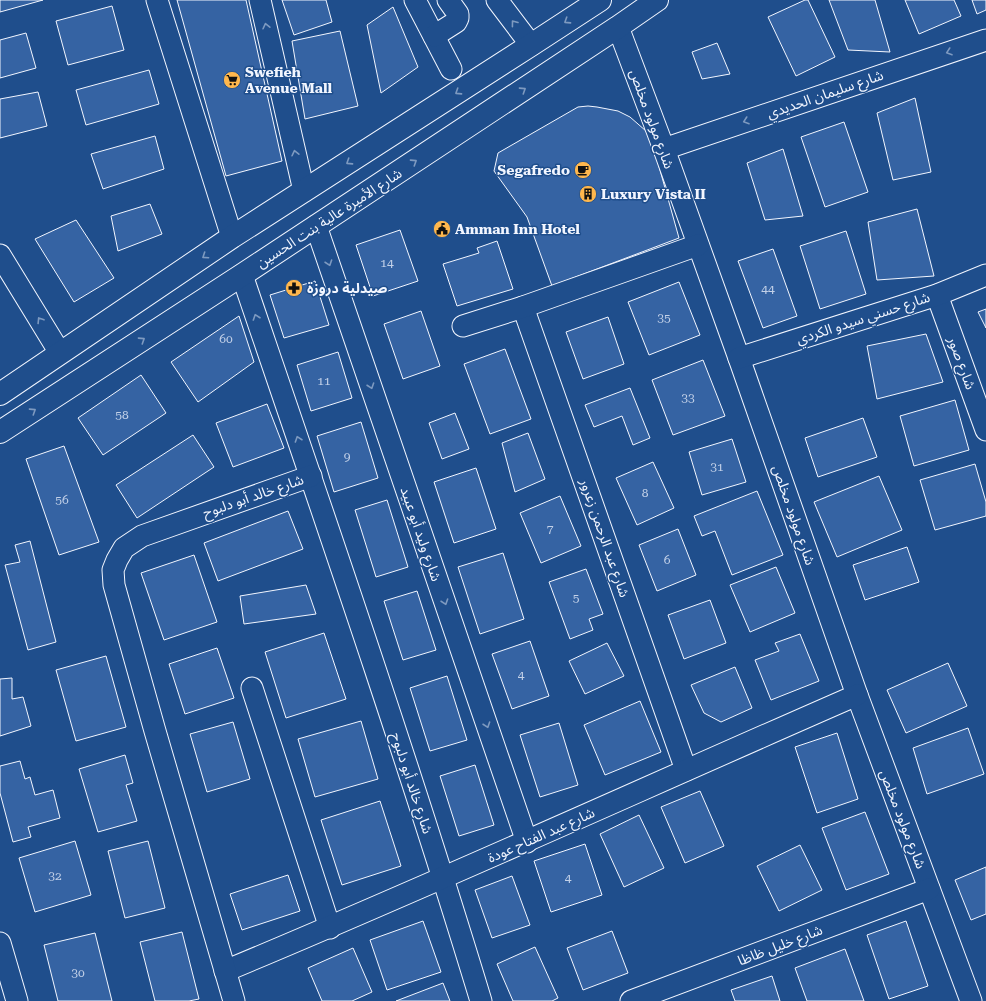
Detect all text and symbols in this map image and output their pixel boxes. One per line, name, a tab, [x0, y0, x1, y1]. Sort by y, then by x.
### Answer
one-way arrow	[565, 17, 572, 24]
one-way arrow	[512, 20, 519, 27]
one-way arrow	[262, 23, 271, 30]
one-way arrow	[946, 47, 953, 56]
place label: Swefieh Avenue Mall	[245, 64, 333, 96]
street label: شارع مولود مخلص	[624, 67, 677, 172]
street label: شارع سليمان الحديدي	[765, 67, 886, 125]
supermarket icon: Swefieh Avenue Mall	[222, 70, 242, 90]
one-way arrow	[455, 87, 462, 95]
one-way arrow	[519, 87, 526, 95]
one-way arrow	[743, 116, 750, 125]
one-way arrow	[291, 149, 300, 156]
one-way arrow	[346, 157, 353, 165]
one-way arrow	[410, 159, 417, 166]
cafe icon: Segafredo	[573, 160, 593, 180]
place label: Segafredo	[497, 162, 570, 178]
street label: شارع الأميرة عالية بنت الحسين	[253, 165, 406, 274]
building icon: Luxury Vista II	[578, 184, 598, 204]
place label: Luxury Vista II	[601, 186, 706, 202]
public building icon: Amman Inn Hotel	[432, 219, 452, 239]
place label: Amman Inn Hotel	[455, 221, 580, 237]
one-way arrow	[202, 251, 209, 258]
house number: 14	[380, 256, 394, 270]
one-way arrow	[324, 260, 332, 267]
pharmacy icon: صيدلية دروزة	[284, 278, 304, 298]
place label: صيدلية دروزة	[307, 280, 388, 297]
house number: 44	[761, 282, 775, 296]
street label: شارع حسني سيدو الكردي	[794, 289, 933, 350]
house number: 35	[657, 311, 671, 325]
one-way arrow	[252, 313, 260, 320]
one-way arrow	[37, 317, 45, 324]
house number: 60	[219, 332, 233, 346]
street label: شارع صور	[942, 333, 979, 393]
one-way arrow	[138, 337, 145, 345]
house number: 11	[317, 374, 331, 388]
one-way arrow	[366, 383, 374, 390]
house number: 33	[681, 391, 695, 405]
one-way arrow	[29, 408, 36, 416]
house number: 58	[115, 408, 129, 422]
one-way arrow	[294, 436, 303, 443]
house number: 9	[344, 450, 351, 464]
house number: 31	[710, 460, 724, 474]
street label: شارع مولود مخلص	[767, 463, 819, 568]
street label: شارع خالد أبو دلبوح	[200, 471, 307, 524]
street label: شارع عبد الرحمن زعرور	[574, 476, 633, 600]
street label: شارع وليد أبو عبيد	[395, 484, 445, 584]
house number: 8	[642, 486, 649, 500]
house number: 56	[55, 493, 69, 507]
house number: 7	[547, 522, 554, 536]
house number: 6	[664, 553, 671, 567]
house number: 5	[573, 591, 580, 605]
one-way arrow	[440, 598, 448, 605]
house number: 4	[518, 668, 525, 682]
one-way arrow	[482, 721, 491, 728]
street label: شارع خالد أبو دلبوح	[385, 730, 437, 837]
street label: شارع مولود مخلص	[874, 767, 929, 872]
street label: شارع عبد الفتاح عودة	[485, 804, 598, 869]
house number: 32	[48, 869, 62, 883]
house number: 4	[565, 871, 572, 885]
street label: شارع خليل ظاظا	[735, 922, 826, 971]
house number: 30	[71, 966, 85, 980]

